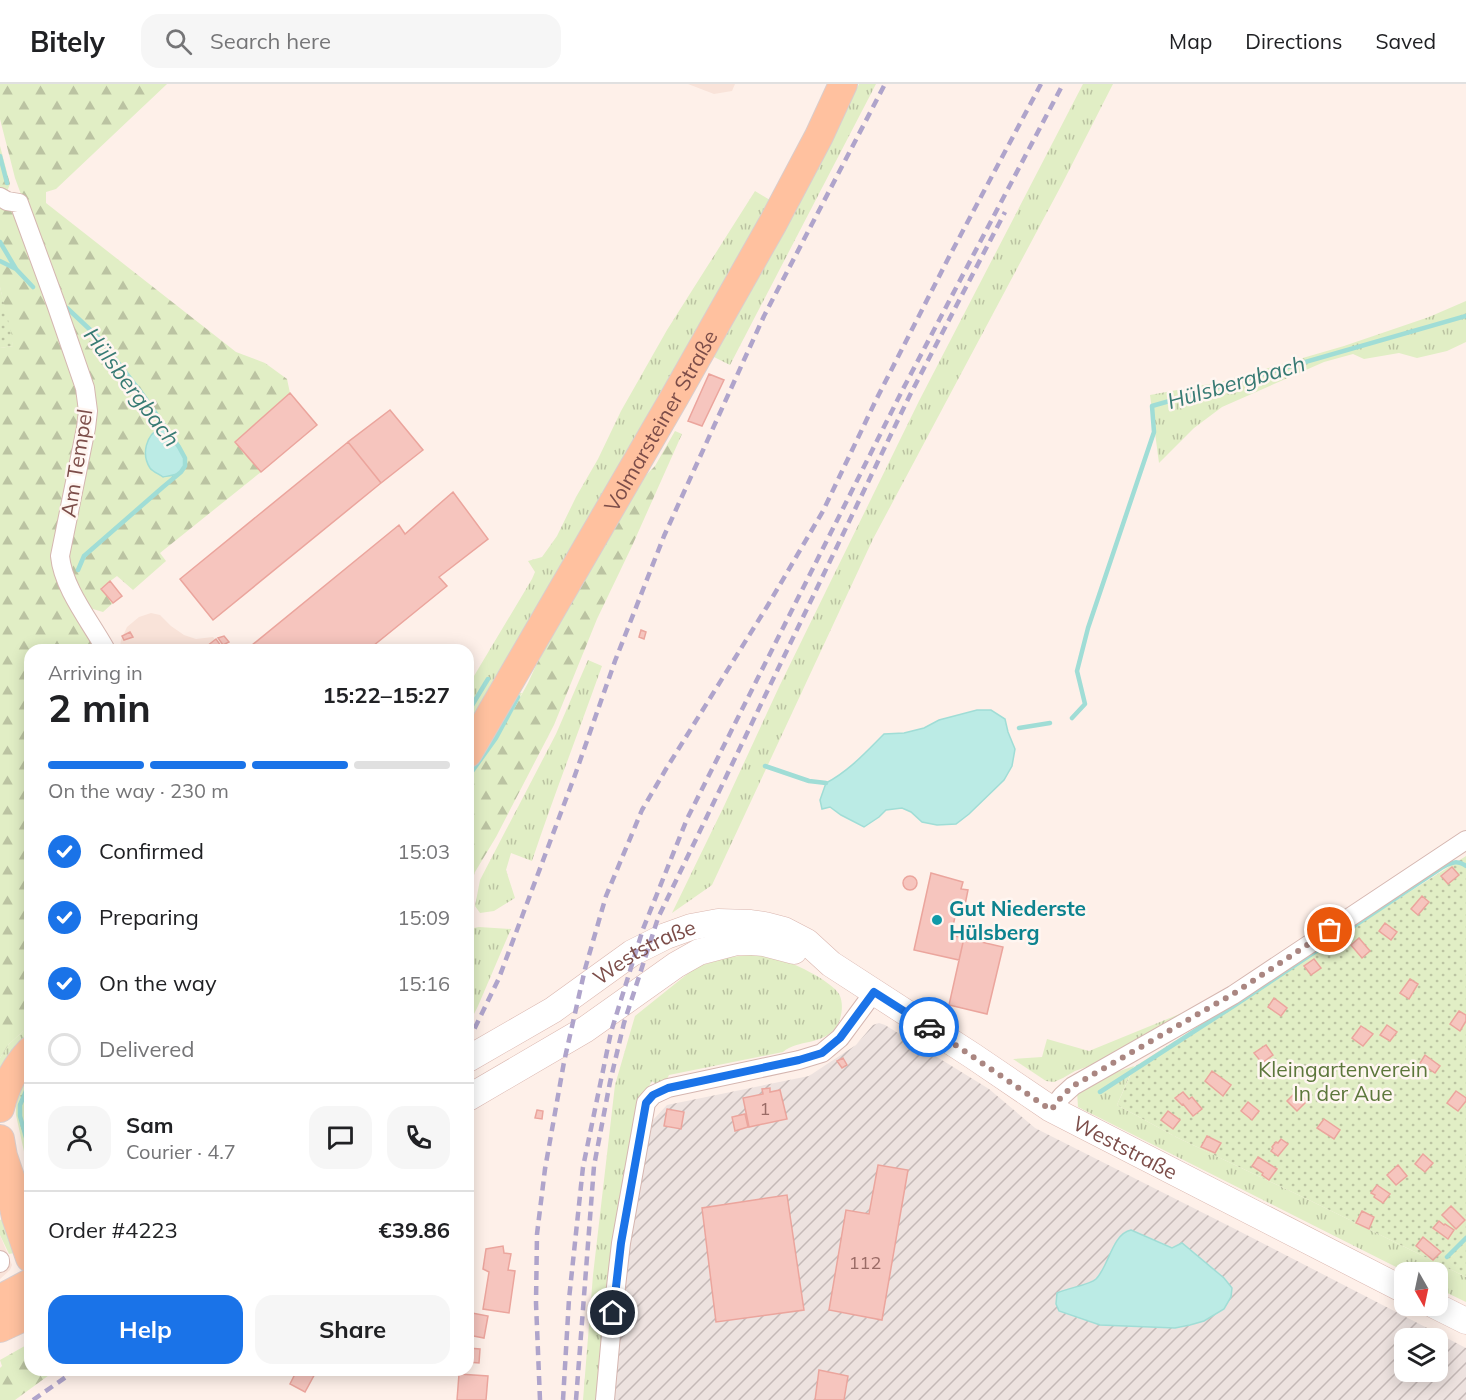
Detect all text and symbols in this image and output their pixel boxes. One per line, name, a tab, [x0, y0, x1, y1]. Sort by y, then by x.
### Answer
search box	[141, 14, 561, 68]
text: Bitely	[30, 24, 105, 59]
icon: search	[162, 25, 195, 58]
text: Search here	[210, 27, 331, 55]
text: Map	[1169, 28, 1212, 54]
text: Directions	[1245, 28, 1342, 54]
text: Saved	[1375, 28, 1436, 54]
water label: Hülsbergbach	[78, 322, 186, 452]
street label: Volmarsteiner Straße	[598, 325, 723, 516]
water label: Hülsbergbach	[1164, 349, 1308, 415]
street label: Am Tempel	[55, 407, 97, 519]
text: Arriving in	[48, 660, 143, 685]
text: 15:22–15:27	[322, 681, 450, 709]
text: 2 min	[48, 683, 151, 732]
text: On the way · 230 m	[48, 778, 229, 803]
icon: check	[48, 835, 81, 868]
text: Confirmed	[99, 837, 204, 865]
text: 15:03	[397, 839, 450, 864]
place label: Gut Niederste Hülsberg	[949, 895, 1086, 945]
icon: check	[48, 901, 81, 934]
text: Preparing	[99, 903, 199, 931]
pin	[1304, 904, 1355, 955]
text: 15:09	[397, 905, 450, 930]
street label: Weststraße	[588, 913, 699, 990]
marker: Gut Niederste Hülsberg	[930, 913, 944, 927]
icon: bag	[1313, 913, 1346, 946]
icon: check	[48, 967, 81, 1000]
text: On the way	[99, 969, 217, 997]
text: 15:16	[397, 971, 450, 996]
courier	[899, 997, 959, 1057]
icon: car	[913, 1011, 946, 1044]
text: Delivered	[99, 1035, 194, 1063]
park label: Kleingartenverein In der Aue	[1258, 1056, 1428, 1106]
house number: 1	[760, 1097, 770, 1120]
button: person	[48, 1106, 111, 1169]
button: chat	[309, 1106, 372, 1169]
button: phone	[387, 1106, 450, 1169]
street label: Weststraße	[1069, 1110, 1182, 1185]
text: Sam	[126, 1111, 174, 1139]
text: Courier · 4.7	[126, 1139, 236, 1164]
text: Order #4223	[48, 1216, 178, 1244]
text: €39.86	[379, 1216, 450, 1244]
house number: 112	[849, 1251, 881, 1274]
north arrow	[1394, 1262, 1448, 1316]
map controls	[1394, 1262, 1448, 1382]
pin	[587, 1287, 638, 1338]
button: Help	[48, 1295, 243, 1364]
button: Share	[255, 1295, 450, 1364]
icon: home	[596, 1296, 629, 1329]
button: layers	[1394, 1328, 1448, 1382]

